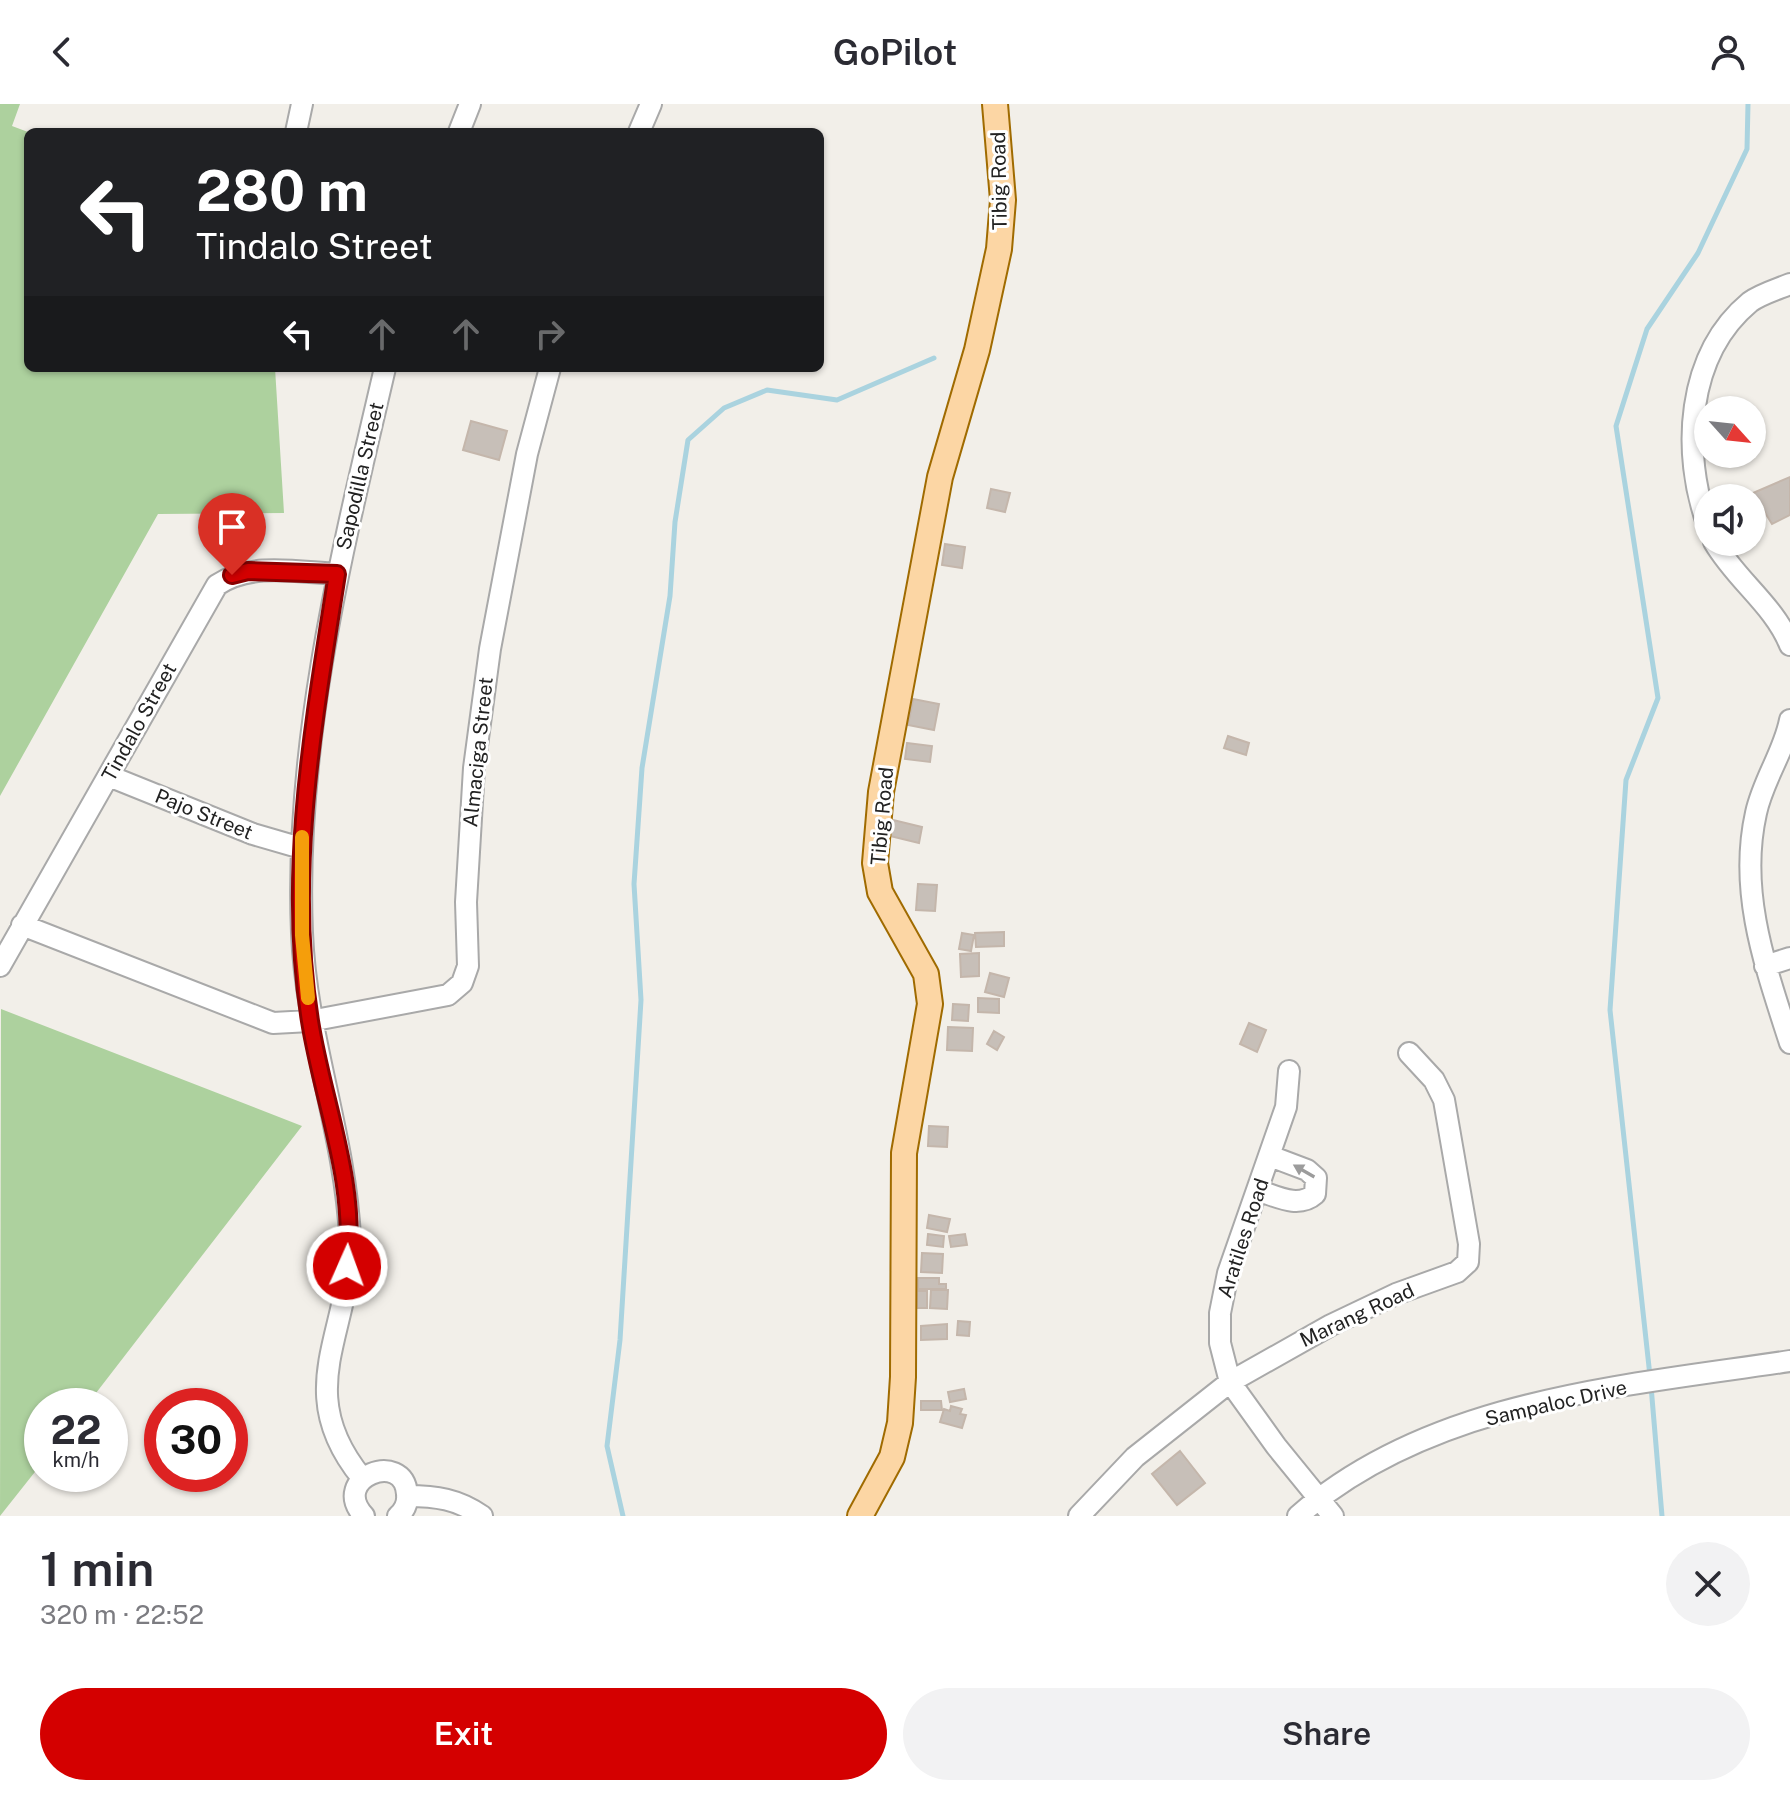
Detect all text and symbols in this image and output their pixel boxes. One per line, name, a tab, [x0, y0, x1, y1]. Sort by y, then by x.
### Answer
icon: back	[40, 30, 84, 74]
icon: person	[1706, 30, 1750, 74]
text: GoPilot	[833, 31, 957, 73]
street label: Tibig Road	[986, 132, 1012, 230]
text: 280 m	[196, 158, 368, 224]
icon: left	[64, 160, 168, 264]
text: Tindalo Street	[196, 225, 433, 267]
icon: left	[276, 312, 320, 356]
icon: ahead	[360, 312, 404, 356]
icon: ahead	[444, 312, 488, 356]
icon: right	[528, 312, 572, 356]
north arrow	[1694, 396, 1766, 468]
map controls	[1694, 396, 1766, 556]
street label: Sapodilla Street	[331, 400, 389, 552]
button: sound	[1694, 484, 1766, 556]
pin	[198, 493, 266, 575]
icon: arrive	[210, 505, 254, 549]
street label: Tindalo Street	[97, 659, 181, 785]
street label: Almaciga Street	[458, 676, 498, 828]
street label: Tibig Road	[866, 766, 898, 866]
street label: Pajo Street	[152, 784, 256, 844]
one-way arrow	[1292, 1164, 1315, 1179]
street label: Aratiles Road	[1212, 1175, 1274, 1301]
position arrow	[305, 1224, 389, 1308]
street label: Marang Road	[1296, 1278, 1418, 1352]
street label: Sampaloc Drive	[1483, 1375, 1629, 1431]
speed limit sign: 30	[144, 1388, 248, 1492]
text: 22	[51, 1406, 101, 1453]
text: km/h	[52, 1448, 100, 1472]
text: 1 min	[40, 1540, 154, 1597]
button: close	[1666, 1542, 1750, 1626]
text: 320 m · 22:52	[40, 1599, 204, 1630]
button: Exit	[40, 1688, 887, 1780]
button: Share	[903, 1688, 1750, 1780]

